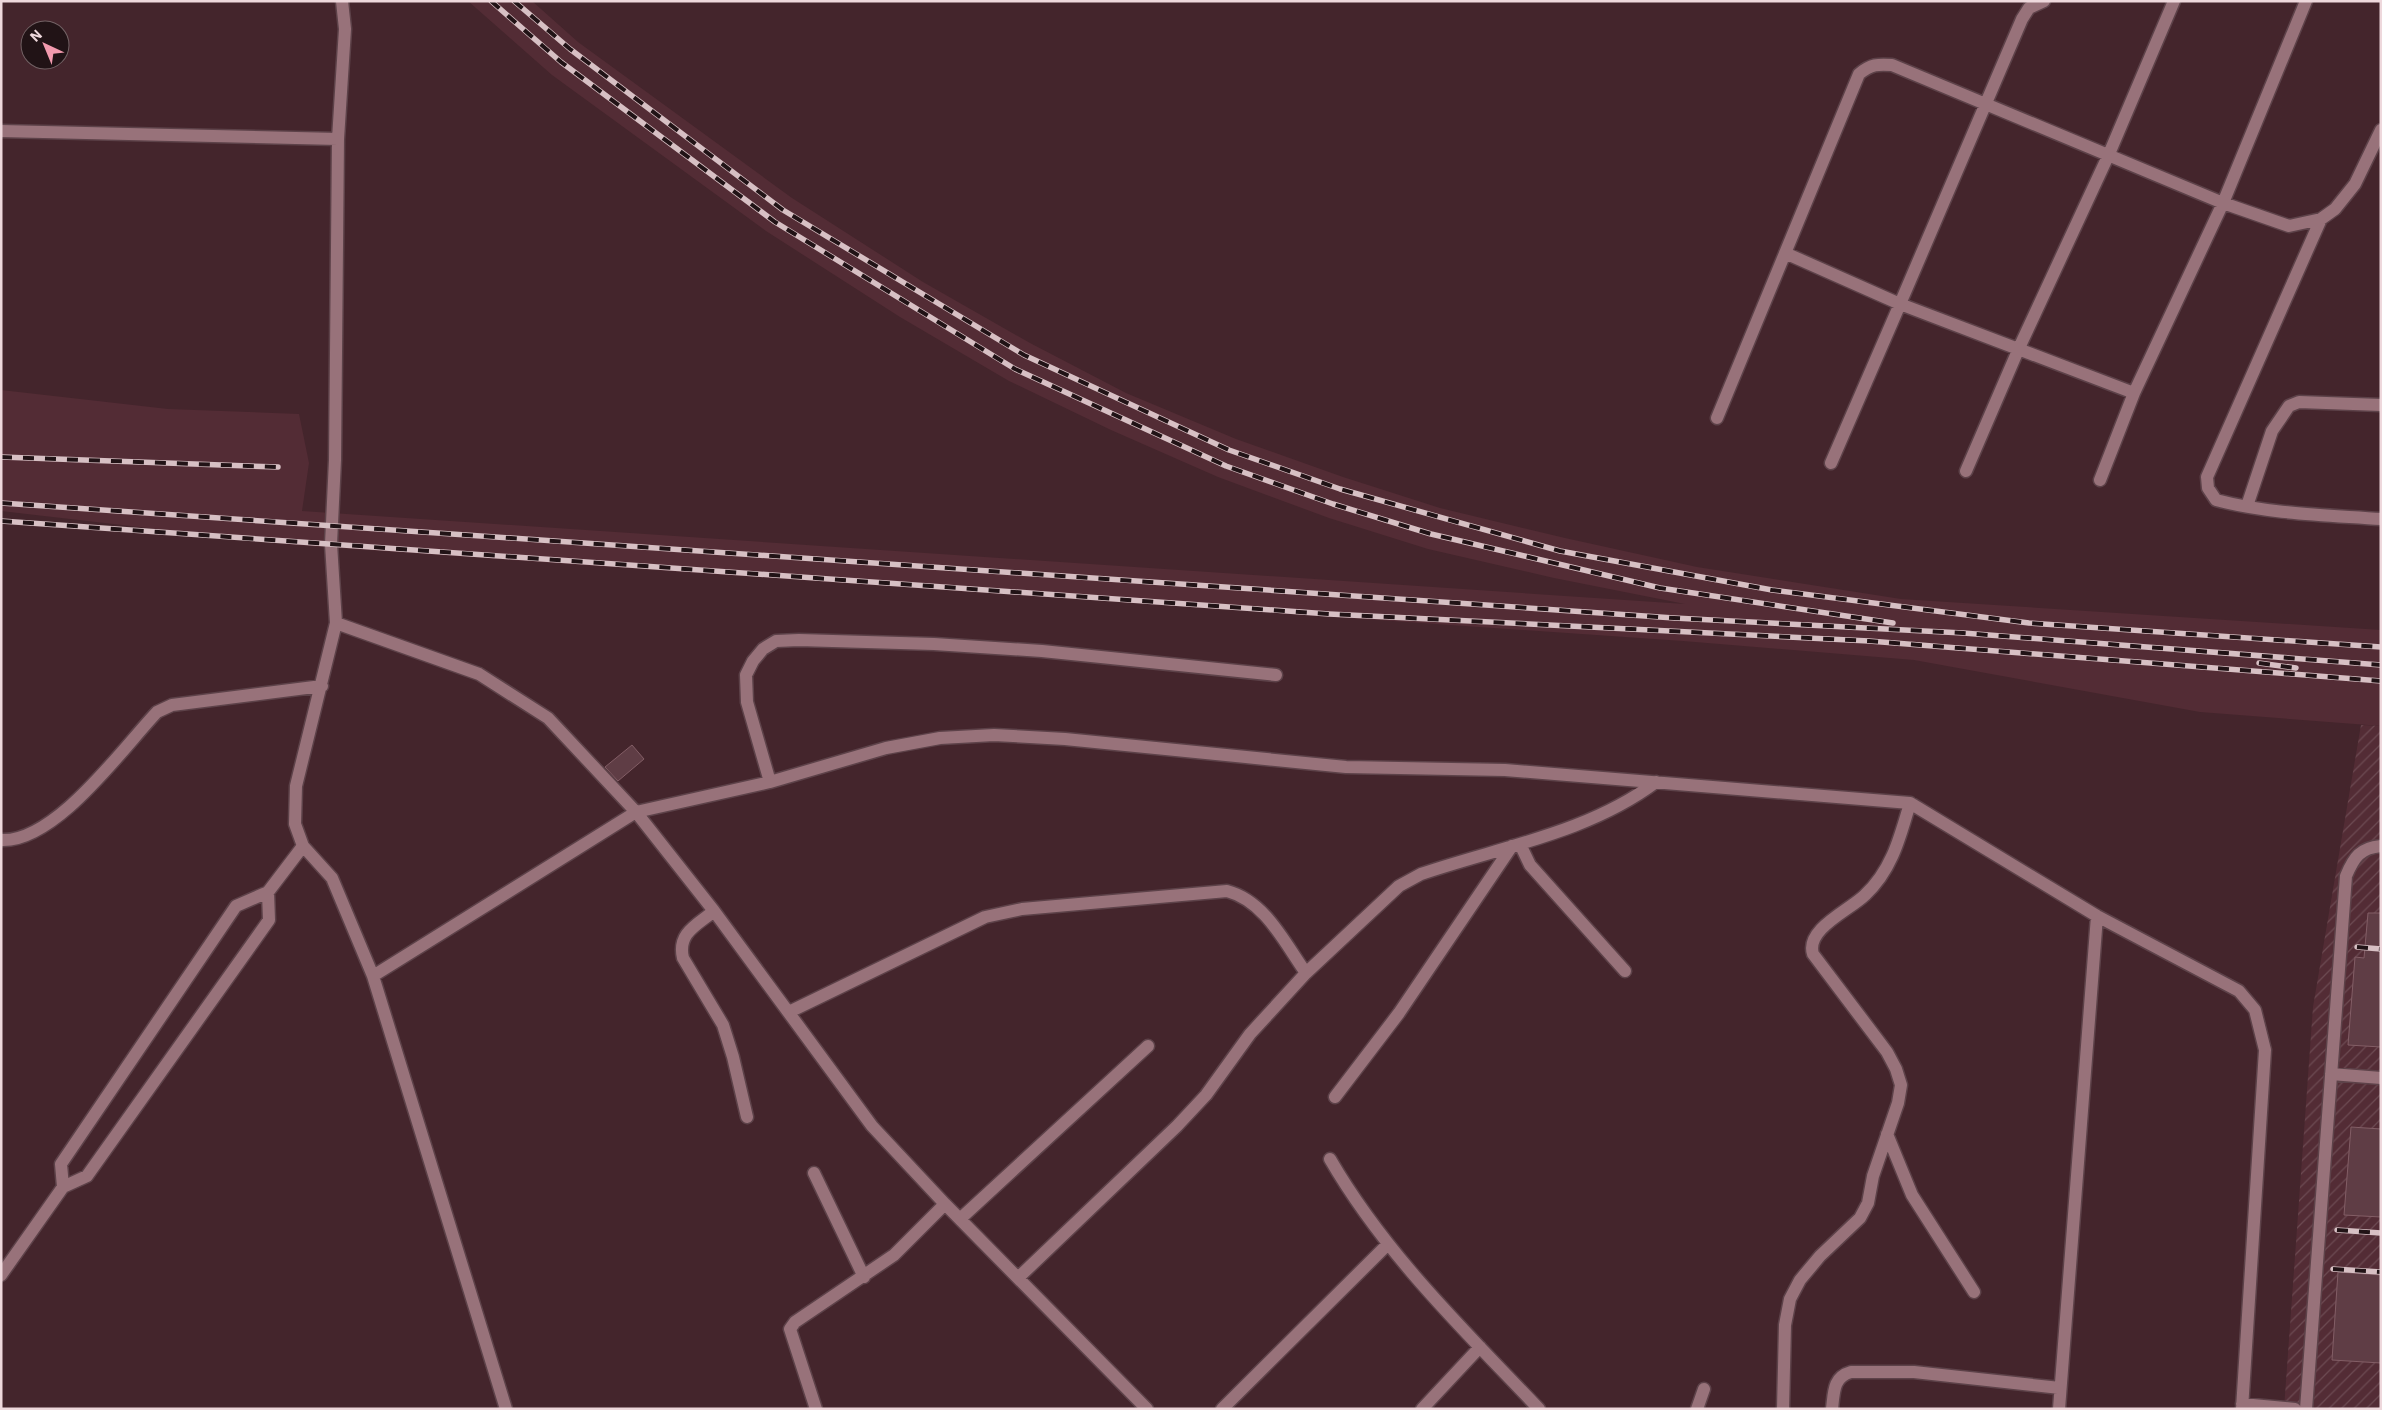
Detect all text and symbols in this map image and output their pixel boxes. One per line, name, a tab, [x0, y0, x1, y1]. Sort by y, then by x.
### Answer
north arrow	[20, 20, 70, 70]
text: N	[26, 26, 46, 46]

